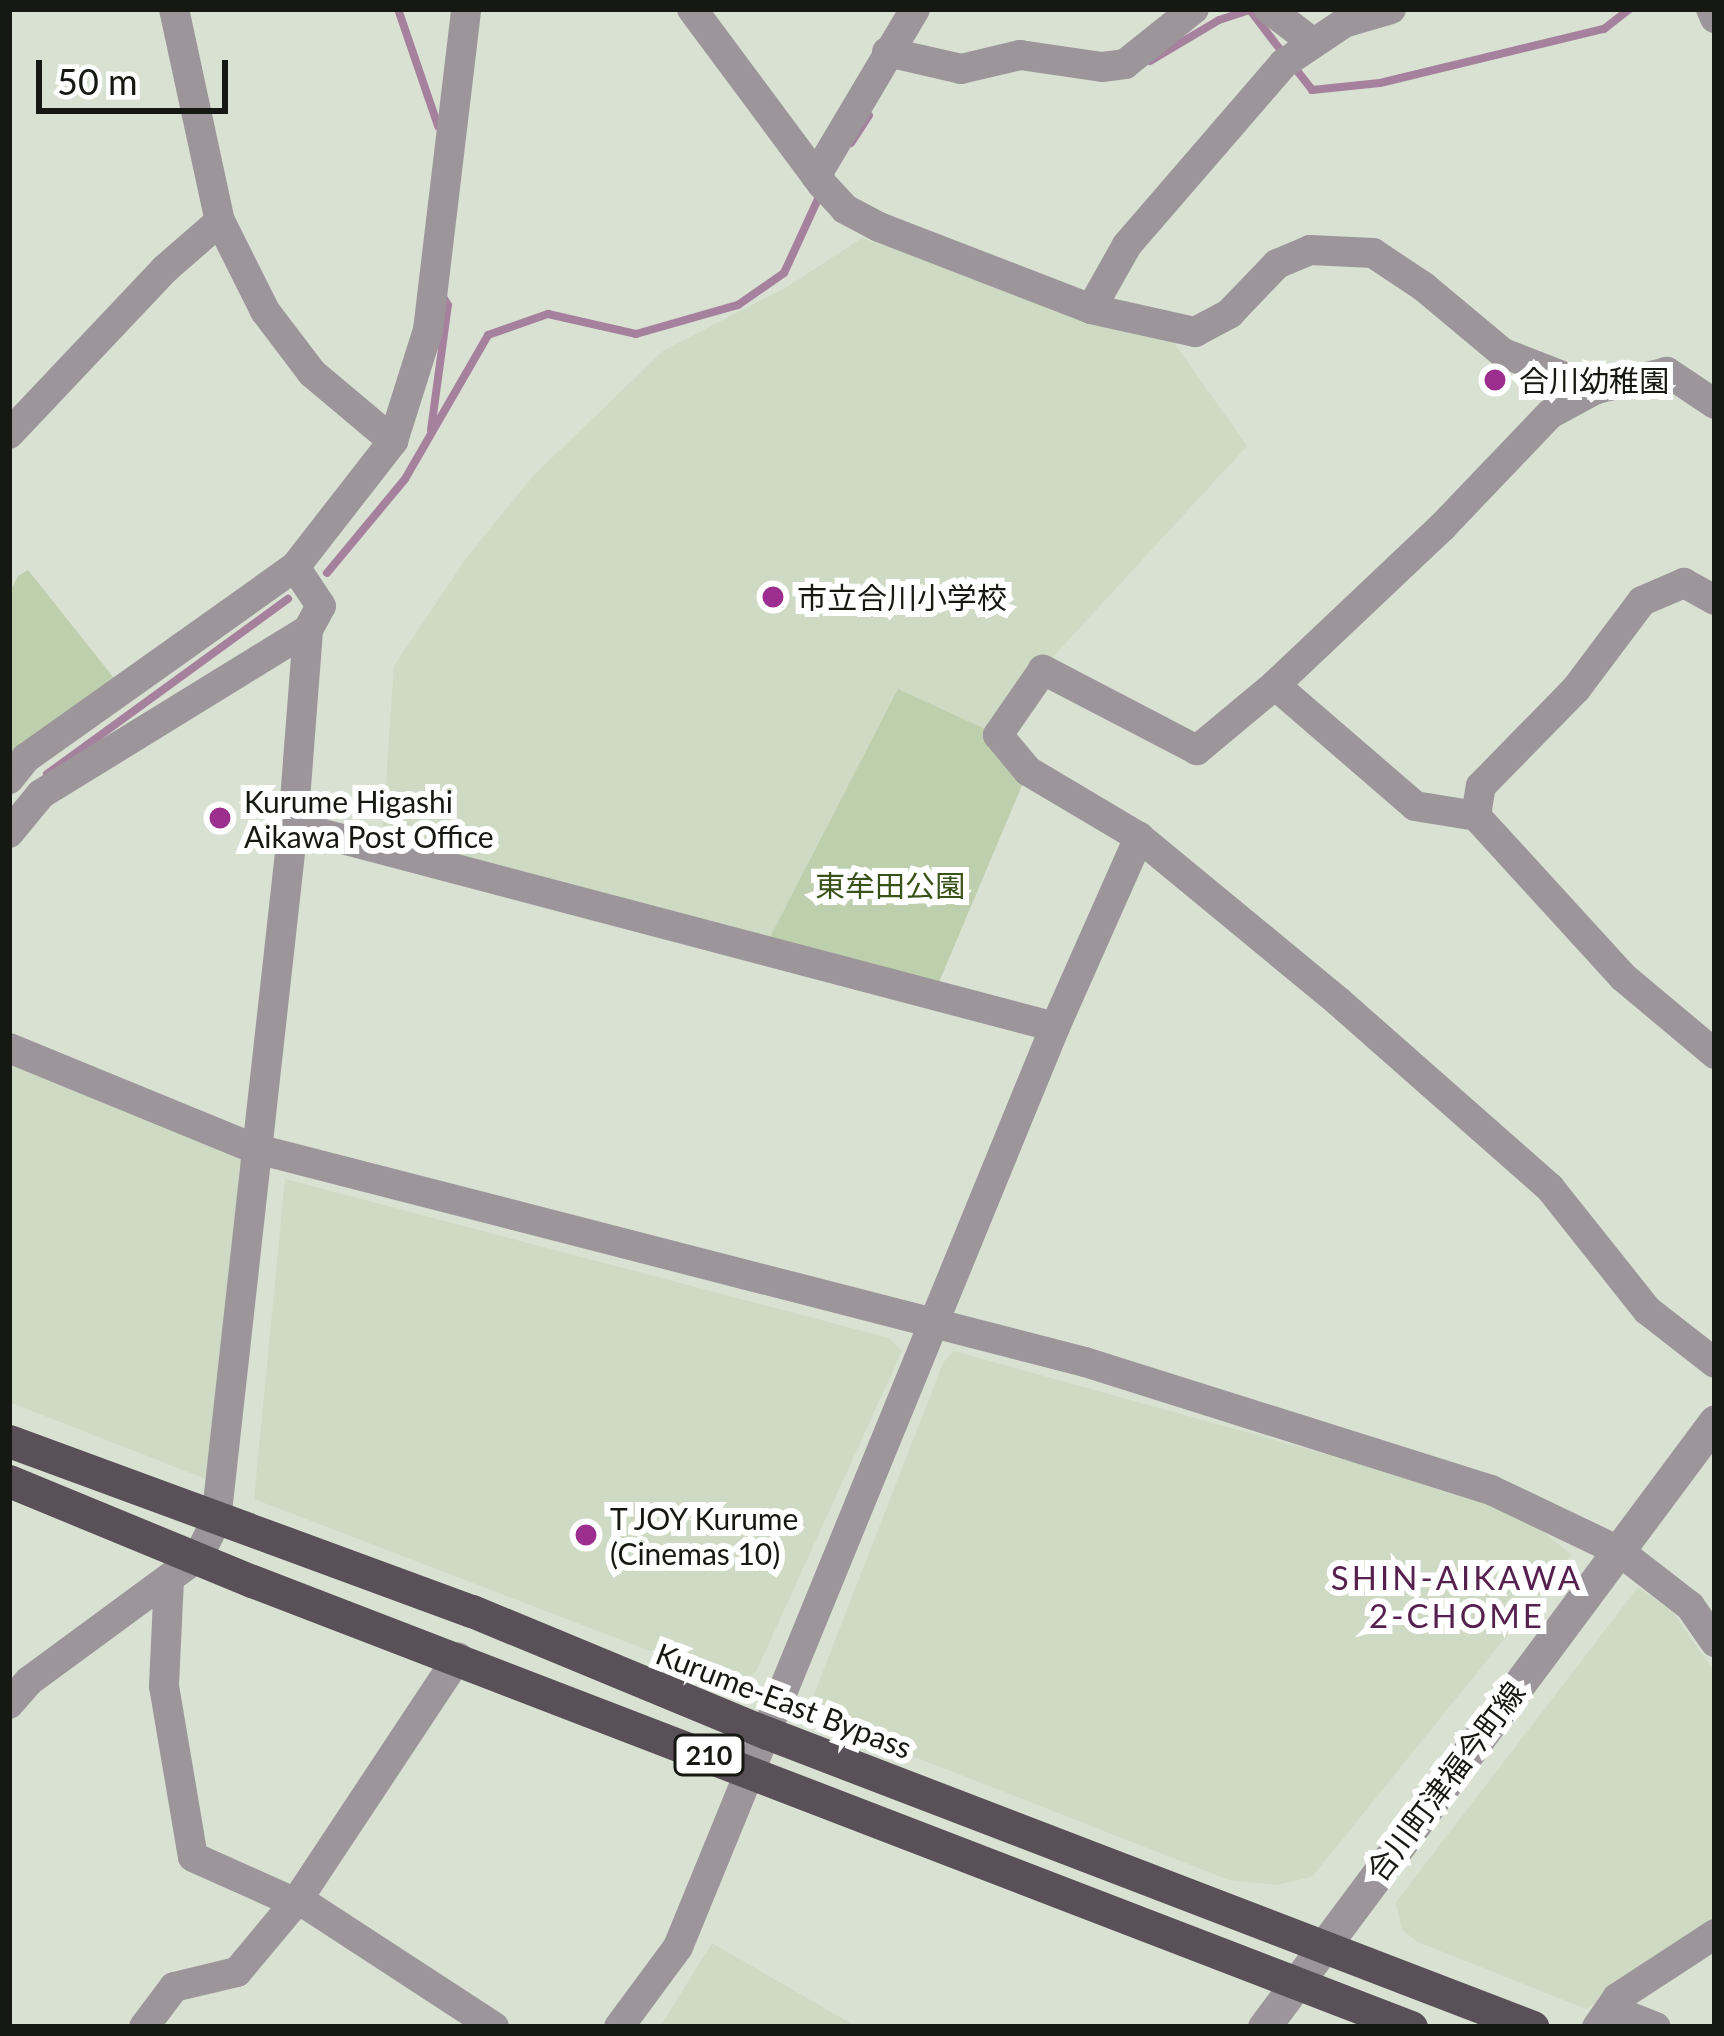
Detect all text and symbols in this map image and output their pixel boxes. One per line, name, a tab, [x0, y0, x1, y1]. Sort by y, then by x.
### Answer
scale bar	[42, 36, 234, 110]
text: 50 m	[57, 59, 138, 103]
place label: 合川幼稚園	[1519, 362, 1669, 398]
marker: 合川幼稚園	[1482, 367, 1508, 393]
place label: 市立合川小学校	[797, 579, 1007, 615]
marker: 市立合川小学校	[760, 584, 786, 610]
place label: Kurume Higashi Aikawa Post Office	[244, 783, 494, 854]
marker: Kurume Higashi Aikawa Post Office	[207, 805, 233, 831]
park label: 東牟田公園	[815, 867, 965, 903]
place label: T JOY Kurume (Cinemas 10)	[610, 1500, 801, 1570]
marker: T JOY Kurume (Cinemas 10)	[573, 1522, 599, 1548]
district label: SHIN-AIKAWA 2-CHOME	[1331, 1558, 1583, 1636]
street label: Kurume-East Bypass	[651, 1635, 917, 1765]
street label: 合川町津福今町線	[1358, 1674, 1532, 1888]
road number: 210	[673, 1734, 745, 1776]

